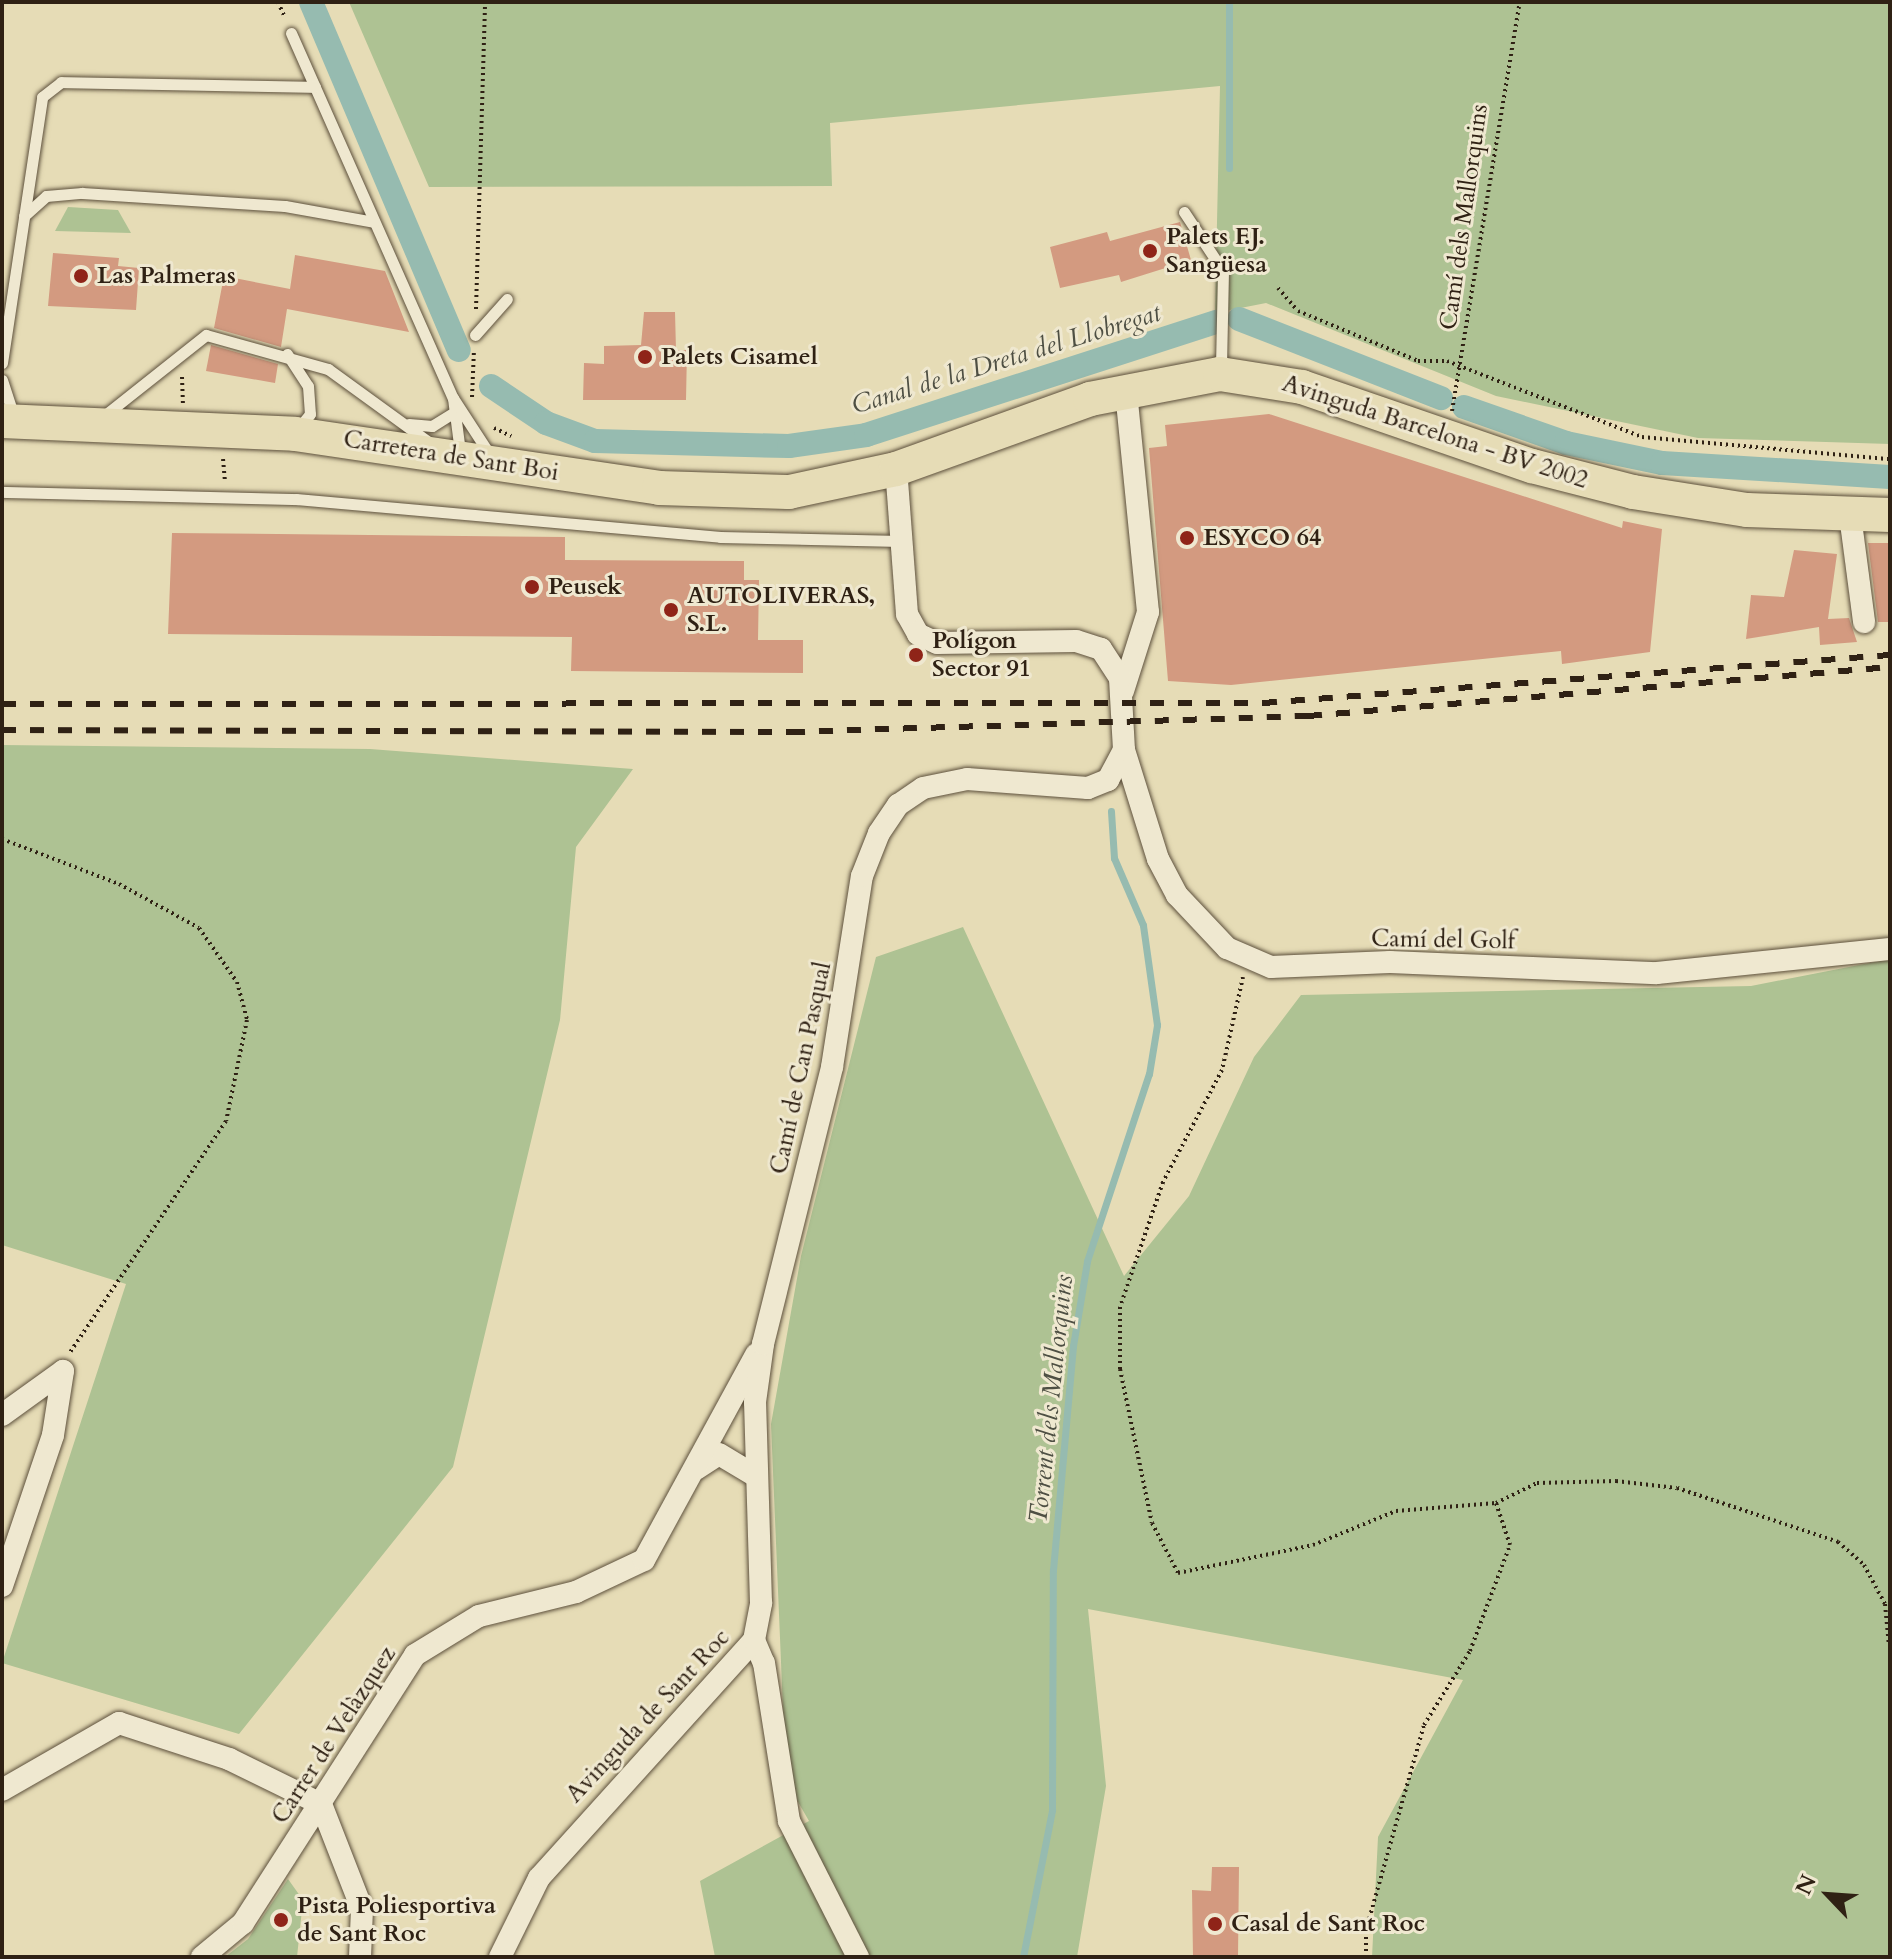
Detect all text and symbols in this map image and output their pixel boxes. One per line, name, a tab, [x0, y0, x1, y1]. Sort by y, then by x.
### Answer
street label: Camí dels Mallorquins	[1434, 102, 1494, 332]
place label: Palets F.J. Sangüesa	[1166, 223, 1267, 279]
marker: Palets F.J. Sangüesa	[1141, 242, 1159, 260]
place label: Las Palmeras	[97, 262, 236, 290]
marker: Las Palmeras	[72, 267, 90, 285]
water label: Canal de la Dreta del Llobregat	[848, 297, 1164, 421]
place label: Palets Cisamel	[661, 343, 818, 371]
marker: Palets Cisamel	[636, 348, 654, 366]
street label: Avinguda Barcelona - BV 2002	[1279, 369, 1591, 495]
street label: Carretera de Sant Boi	[341, 425, 561, 487]
place label: ESYCO 64	[1203, 524, 1321, 552]
marker: ESYCO 64	[1178, 529, 1196, 547]
place label: Peusek	[548, 573, 622, 601]
marker: Peusek	[523, 578, 541, 596]
place label: AUTOLIVERAS, S.L.	[687, 582, 875, 638]
marker: AUTOLIVERAS, S.L.	[662, 601, 680, 619]
place label: Polígon Sector 91	[932, 627, 1031, 683]
marker: Polígon Sector 91	[907, 646, 925, 664]
street label: Camí del Golf	[1371, 924, 1515, 956]
street label: Camí de Can Pasqual	[764, 959, 838, 1177]
water label: Torrent dels Mallorquins	[1022, 1273, 1080, 1525]
street label: Avinguda de Sant Roc	[560, 1623, 736, 1809]
street label: Carrer de Velàzquez	[266, 1641, 402, 1829]
north arrow	[1788, 1855, 1868, 1935]
text: N	[1789, 1870, 1824, 1900]
place label: Pista Poliesportiva de Sant Roc	[297, 1892, 496, 1948]
place label: Casal de Sant Roc	[1231, 1910, 1425, 1938]
marker: Pista Poliesportiva de Sant Roc	[272, 1911, 290, 1929]
marker: Casal de Sant Roc	[1206, 1915, 1224, 1933]

